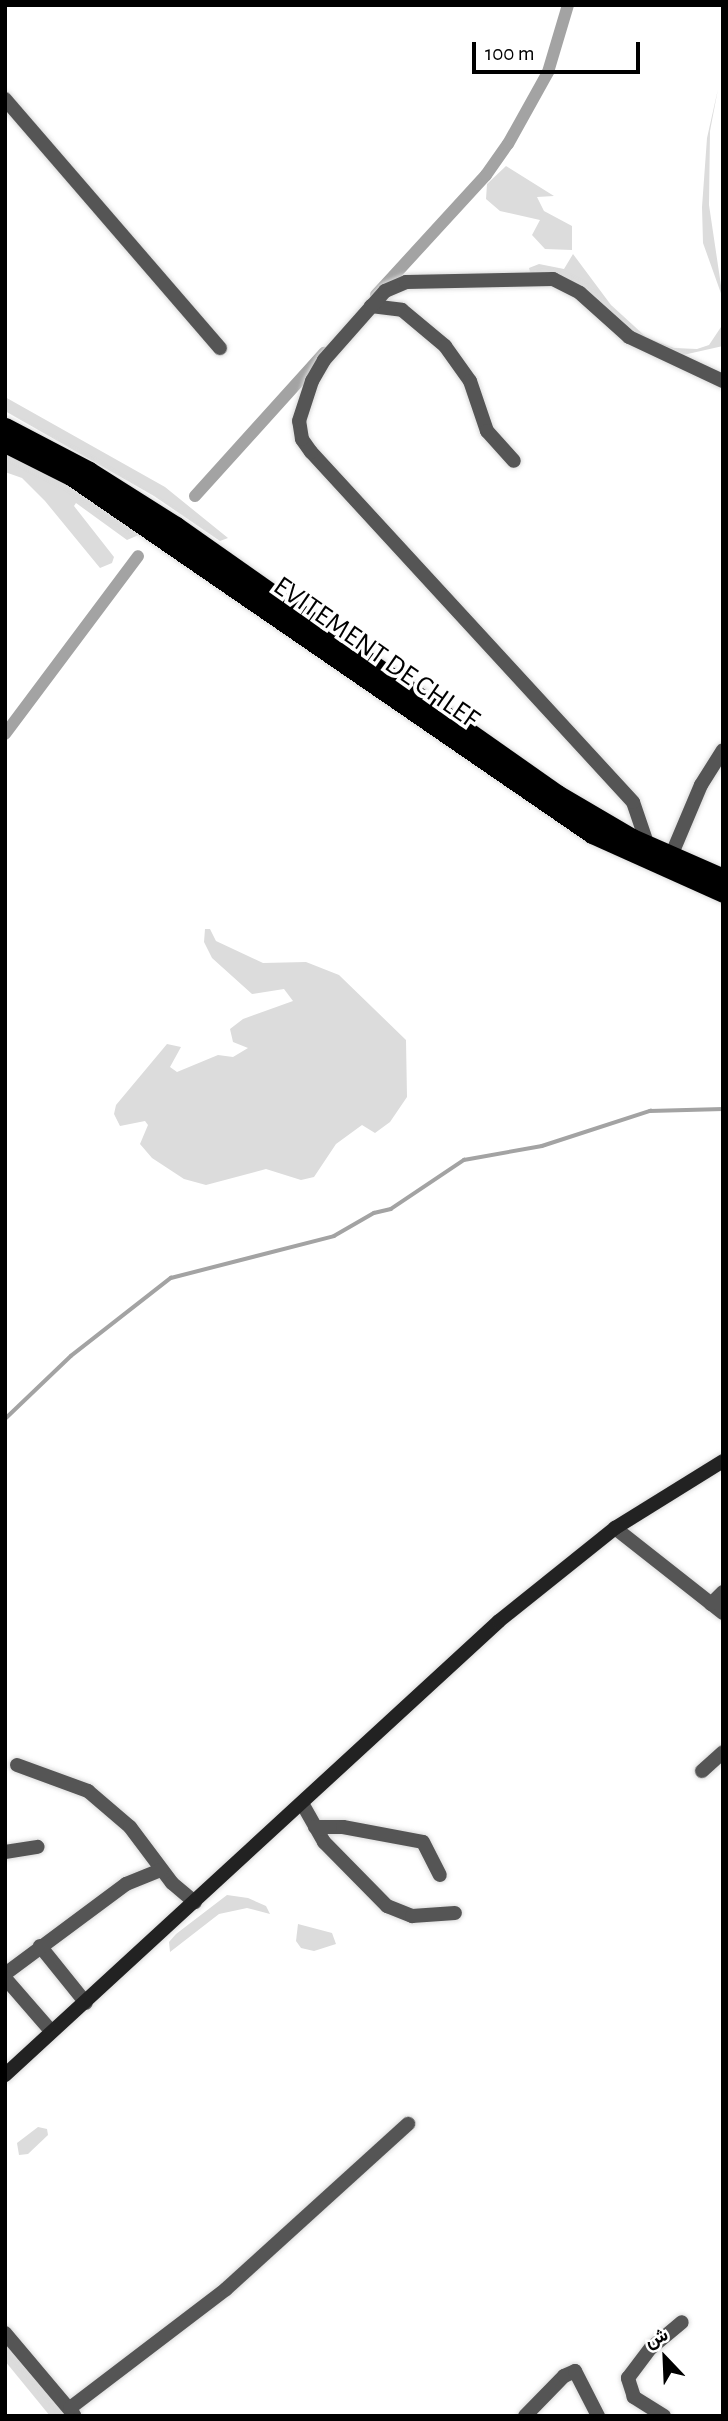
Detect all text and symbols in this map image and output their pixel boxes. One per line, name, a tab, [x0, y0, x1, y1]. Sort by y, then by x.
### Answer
scale bar	[476, 28, 644, 72]
text: 100 m	[485, 43, 535, 64]
street label: EVITEMENT DE CHLEF	[267, 569, 485, 737]
north arrow	[630, 2323, 700, 2393]
text: ش	[642, 2325, 671, 2351]

